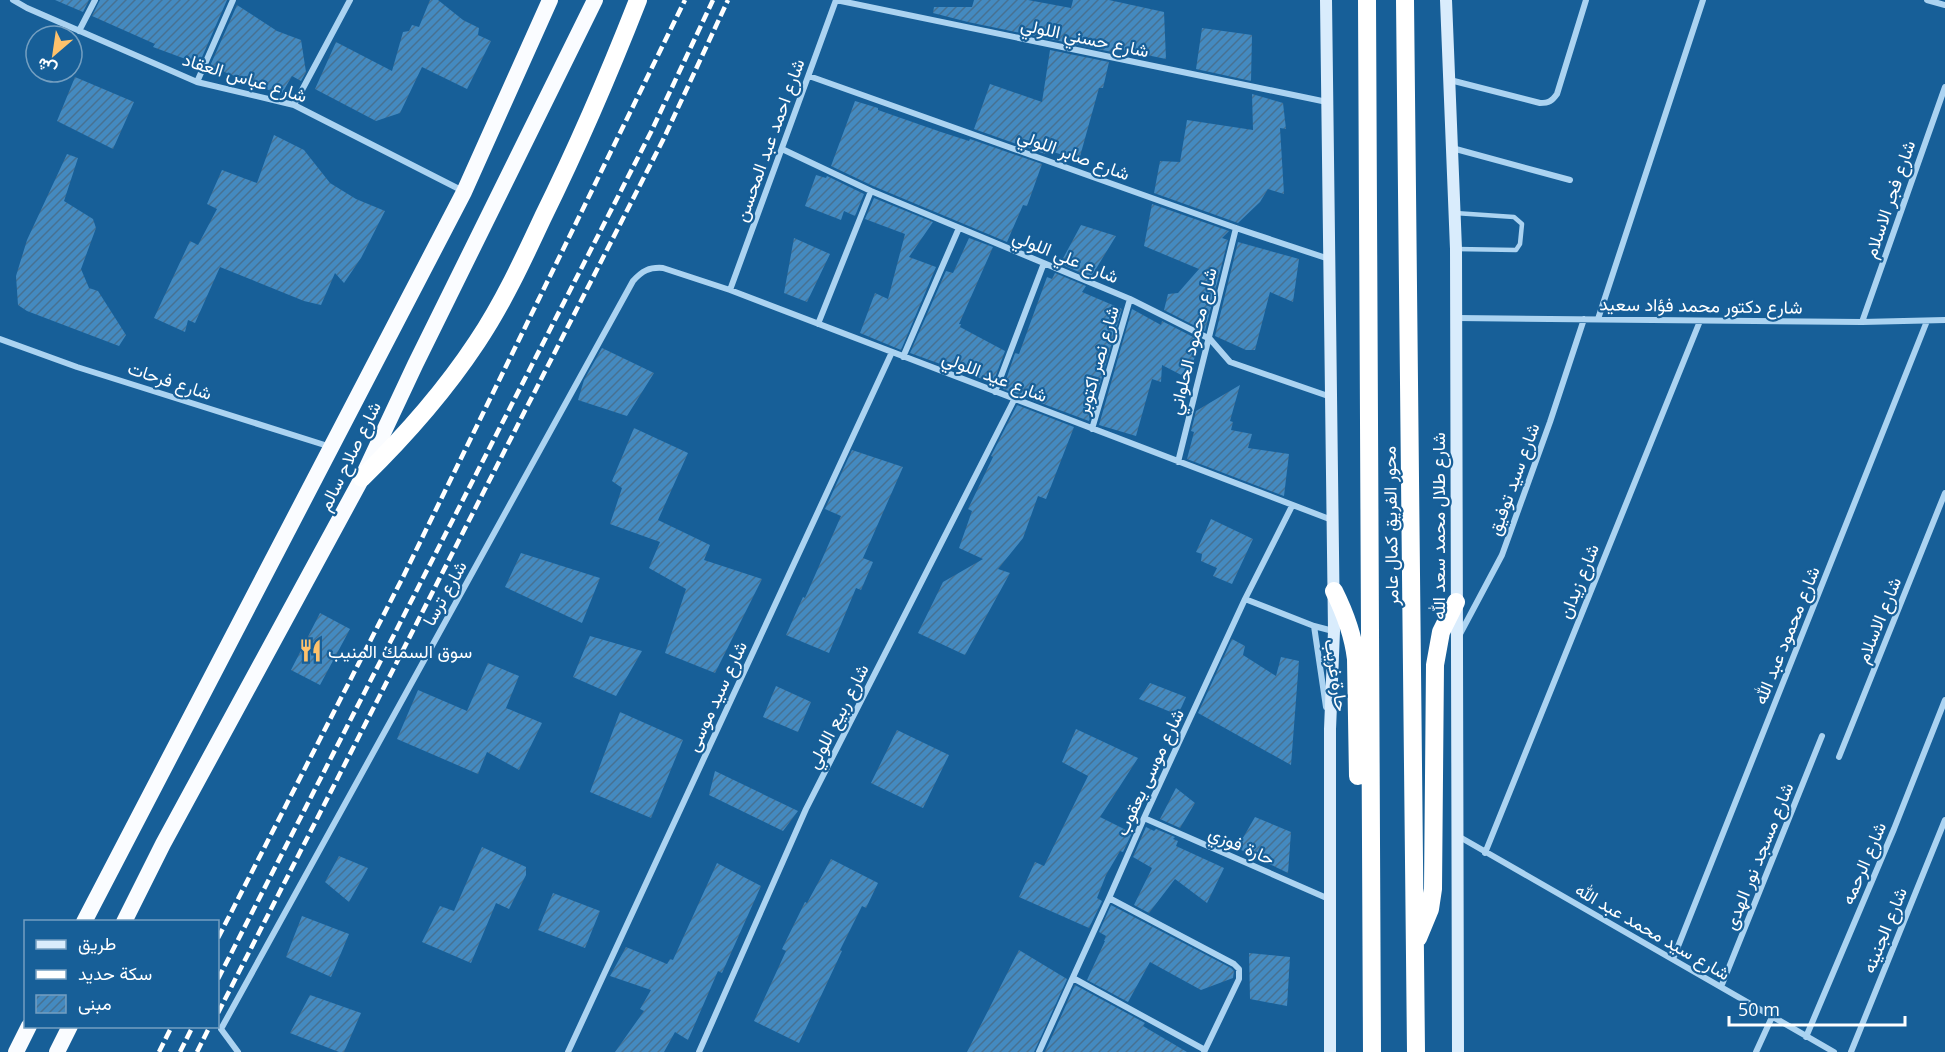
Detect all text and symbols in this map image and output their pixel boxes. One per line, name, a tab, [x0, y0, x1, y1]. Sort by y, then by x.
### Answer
street label: شارع حسني اللولي	[1018, 12, 1151, 66]
north arrow	[24, 24, 84, 84]
street label: شارع عباس العقاد	[179, 47, 310, 108]
text: ش	[33, 53, 60, 81]
street label: شارع احمد عبد المحسن	[728, 55, 811, 225]
street label: شارع صابر اللولي	[1013, 123, 1133, 189]
street label: شارع فجر الاسلام	[1858, 137, 1921, 261]
street label: شارع علي اللولي	[1008, 224, 1123, 292]
street label: شارع محمود الحلواني	[1162, 265, 1226, 418]
street label: شارع دكتور محمد فؤاد سعيد	[1599, 291, 1803, 320]
street label: شارع نصر اكتوبر	[1070, 303, 1125, 418]
street label: شارع عيد اللولي	[937, 345, 1051, 411]
street label: شارع فرحات	[125, 355, 215, 406]
street label: شارع صلاح سالم	[312, 397, 387, 515]
street label: شارع سيد توفيق	[1482, 419, 1545, 539]
street label: شارع طلال محمد سعد الله	[1426, 432, 1451, 620]
street label: محور الفريق كمال عامر	[1377, 446, 1403, 607]
street label: شارع زيدان	[1552, 540, 1605, 622]
street label: شارع ترسا	[416, 556, 473, 630]
street label: شارع محمود عبد الله	[1747, 562, 1826, 708]
street label: شارع الاسلام	[1850, 573, 1907, 667]
street label: شارع سيد موسى	[680, 637, 753, 756]
street label: حارة غريب	[1319, 637, 1355, 713]
restaurant icon: سوق السمك المنيب	[297, 638, 323, 664]
place label: سوق السمك المنيب	[328, 639, 472, 663]
street label: شارع ربيع اللولي	[800, 659, 877, 774]
street label: شارع موسى يعقوب	[1109, 705, 1190, 840]
street label: شارع مسجد نور الهدى	[1718, 779, 1799, 934]
street label: شارع الرحمه	[1835, 818, 1892, 908]
street label: حارة فوزي	[1204, 820, 1279, 874]
street label: شارع سيد محمد عبد الله	[1571, 877, 1735, 986]
street label: شارع الجنينه	[1856, 884, 1913, 977]
legend	[24, 920, 219, 1028]
text: طريق	[78, 931, 116, 955]
text: سكة حديد	[78, 961, 152, 985]
scale bar	[1729, 989, 1904, 1027]
text: مبنى	[78, 991, 112, 1015]
text: 50 m	[1738, 997, 1780, 1021]

